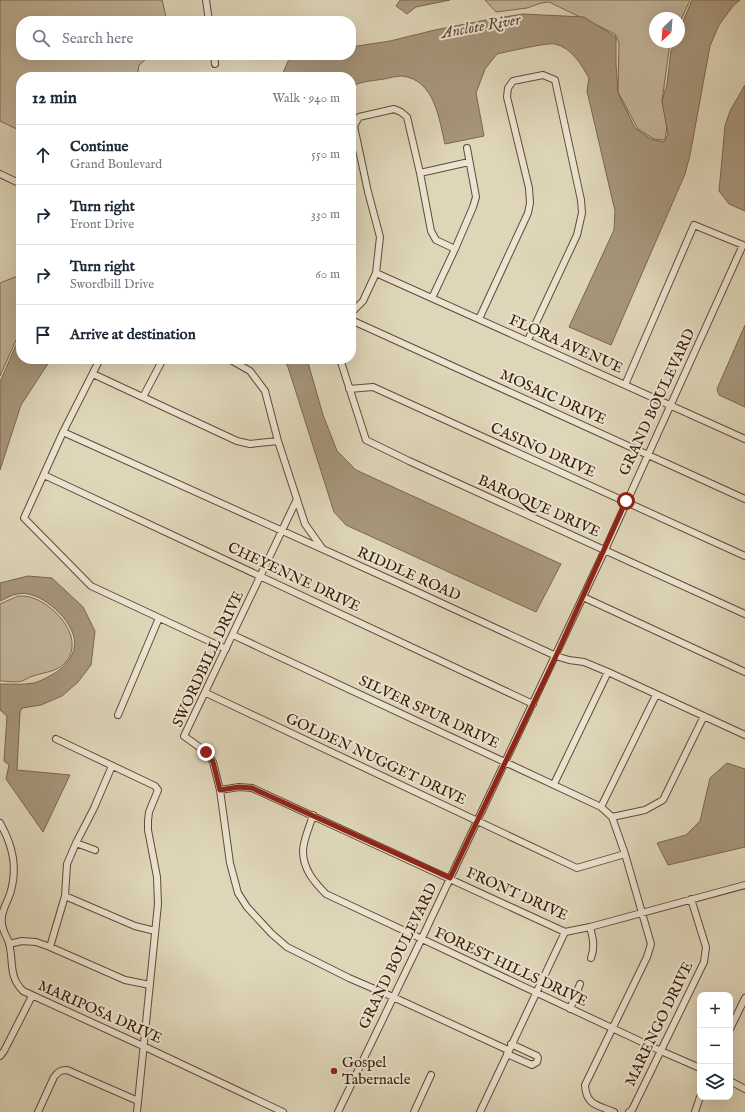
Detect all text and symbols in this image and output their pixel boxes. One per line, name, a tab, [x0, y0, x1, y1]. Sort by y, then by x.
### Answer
water label: Anclote River	[438, 10, 524, 44]
north arrow	[649, 12, 685, 48]
search box	[16, 16, 356, 60]
icon: search	[30, 27, 52, 49]
text: Search here	[62, 29, 133, 48]
text: 12 min	[32, 88, 77, 109]
text: Walk · 940 m	[273, 90, 340, 107]
text: Continue	[70, 137, 128, 156]
icon: ahead	[32, 144, 54, 166]
text: 550 m	[311, 146, 340, 163]
text: Grand Boulevard	[70, 156, 162, 173]
text: Turn right	[70, 197, 135, 216]
icon: right	[32, 204, 54, 226]
text: 330 m	[311, 206, 340, 223]
text: Front Drive	[70, 216, 134, 233]
text: Turn right	[70, 257, 135, 276]
icon: right	[32, 264, 54, 286]
text: 60 m	[315, 266, 340, 283]
text: Swordbill Drive	[70, 276, 154, 293]
street label: FLORA AVENUE	[506, 310, 626, 378]
icon: arrive	[32, 324, 54, 346]
text: Arrive at destination	[70, 325, 196, 344]
street label: GRAND BOULEVARD	[615, 325, 699, 479]
street label: MOSAIC DRIVE	[497, 365, 609, 429]
street label: CASINO DRIVE	[487, 418, 599, 482]
street label: BAROQUE DRIVE	[475, 470, 603, 542]
route start	[617, 492, 635, 510]
street label: CHEYENNE DRIVE	[225, 538, 363, 616]
street label: RIDDLE ROAD	[354, 543, 464, 605]
street label: SWORDBILL DRIVE	[168, 588, 248, 730]
street label: SILVER SPUR DRIVE	[356, 671, 502, 753]
street label: GOLDEN NUGGET DRIVE	[283, 709, 469, 809]
route end	[197, 743, 215, 761]
street label: FRONT DRIVE	[463, 863, 571, 925]
street label: GRAND BOULEVARD	[354, 880, 442, 1032]
street label: FOREST HILLS DRIVE	[431, 923, 591, 1011]
street label: MARENGO DRIVE	[621, 959, 697, 1089]
street label: MARIPOSA DRIVE	[35, 976, 165, 1048]
map controls	[697, 992, 733, 1100]
button: +	[697, 992, 733, 1028]
button: −	[697, 1028, 733, 1064]
place label: Gospel Tabernacle	[342, 1053, 411, 1089]
button: layers	[697, 1064, 733, 1100]
marker: Gospel Tabernacle	[329, 1066, 339, 1076]

